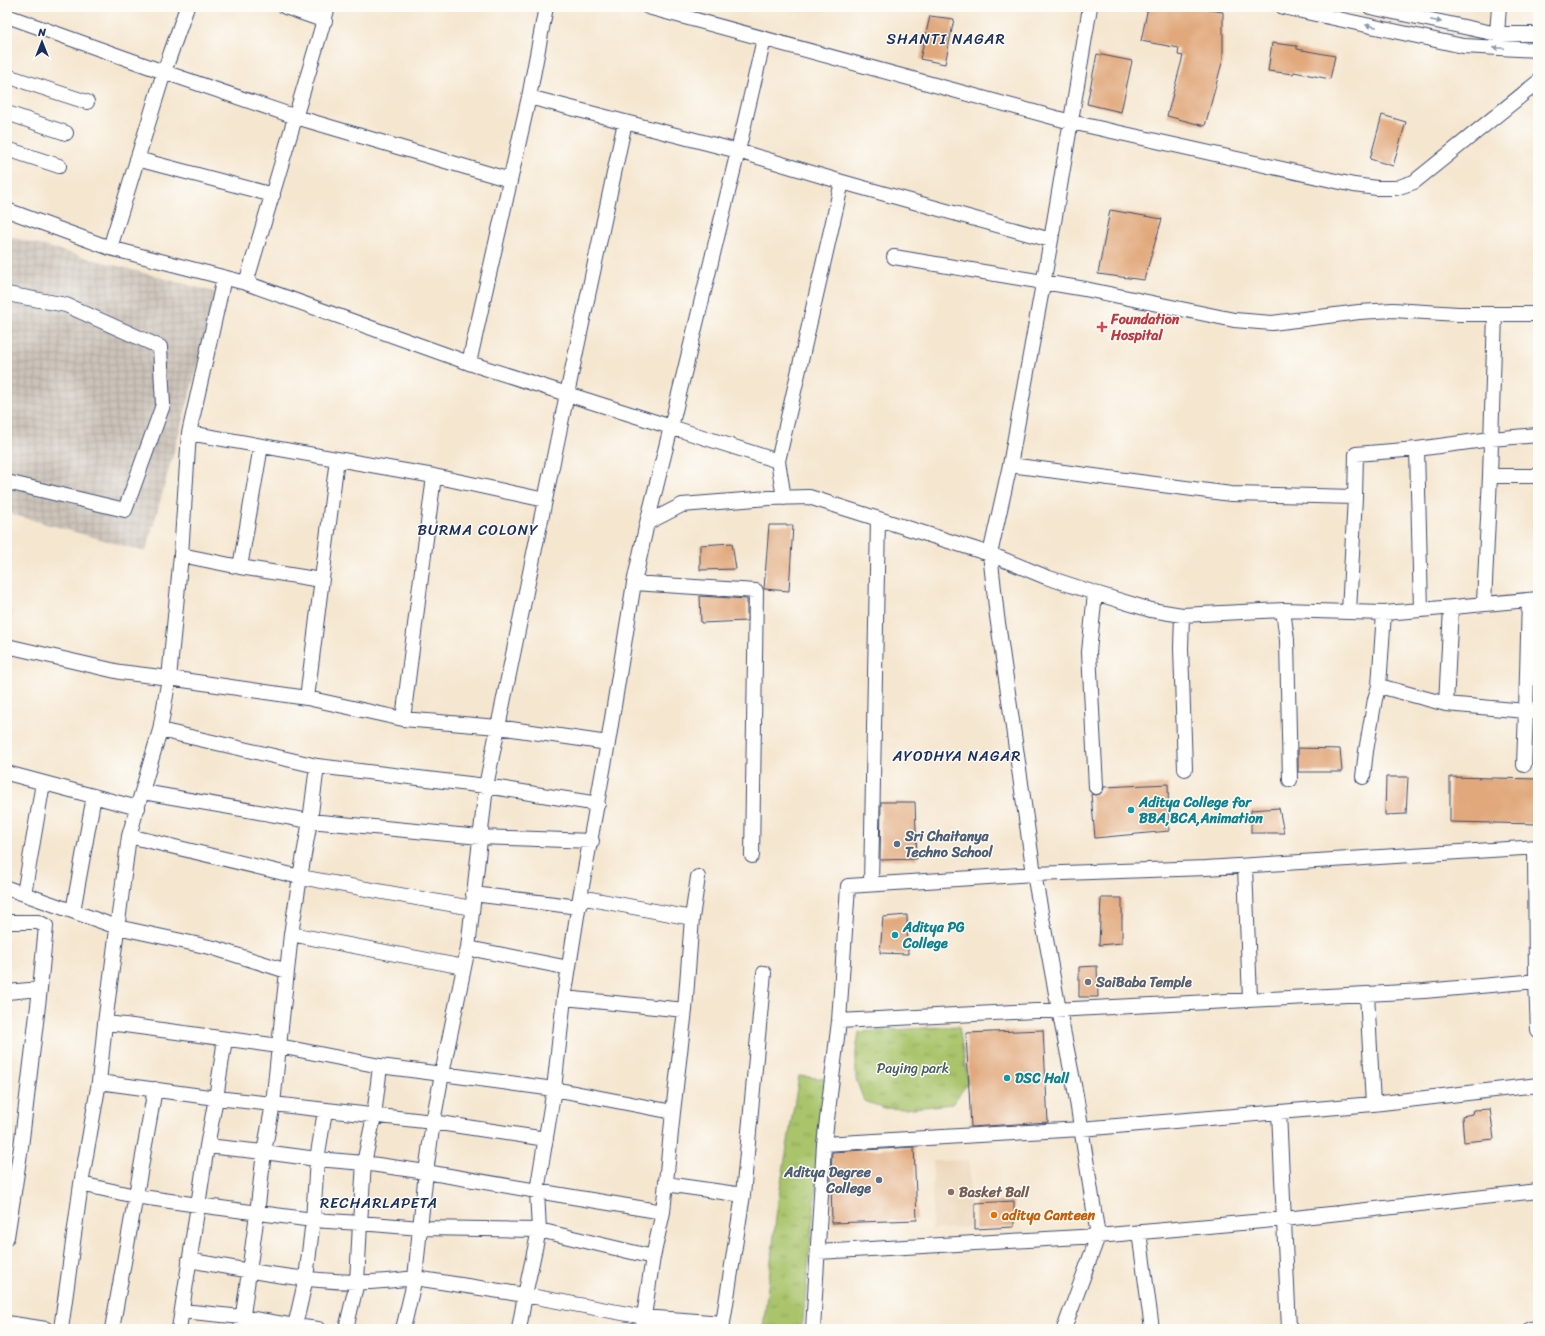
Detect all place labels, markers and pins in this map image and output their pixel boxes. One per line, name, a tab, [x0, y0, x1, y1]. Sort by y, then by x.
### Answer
place label: Foundation Hospital	[1110, 307, 1180, 348]
marker: Foundation Hospital	[1096, 321, 1108, 333]
place label: Aditya College for BBA,BCA,Animation	[1138, 790, 1263, 831]
marker: Aditya College for BBA,BCA,Animation	[1126, 805, 1136, 815]
place label: Sri Chaitanya Techno School	[904, 824, 994, 865]
marker: Sri Chaitanya Techno School	[892, 839, 902, 849]
place label: Aditya PG College	[902, 915, 965, 956]
marker: Aditya PG College	[890, 930, 900, 940]
place label: SaiBaba Temple	[1095, 970, 1192, 995]
marker: SaiBaba Temple	[1083, 977, 1093, 987]
place label: DSC Hall	[1015, 1066, 1070, 1091]
marker: DSC Hall	[1002, 1073, 1012, 1083]
place label: Aditya Degree College	[783, 1160, 872, 1201]
marker: Aditya Degree College	[874, 1175, 884, 1185]
place label: Basket Ball	[959, 1180, 1030, 1205]
marker: Basket Ball	[946, 1187, 956, 1197]
place label: aditya Canteen	[1001, 1203, 1096, 1228]
marker: aditya Canteen	[989, 1210, 999, 1220]

